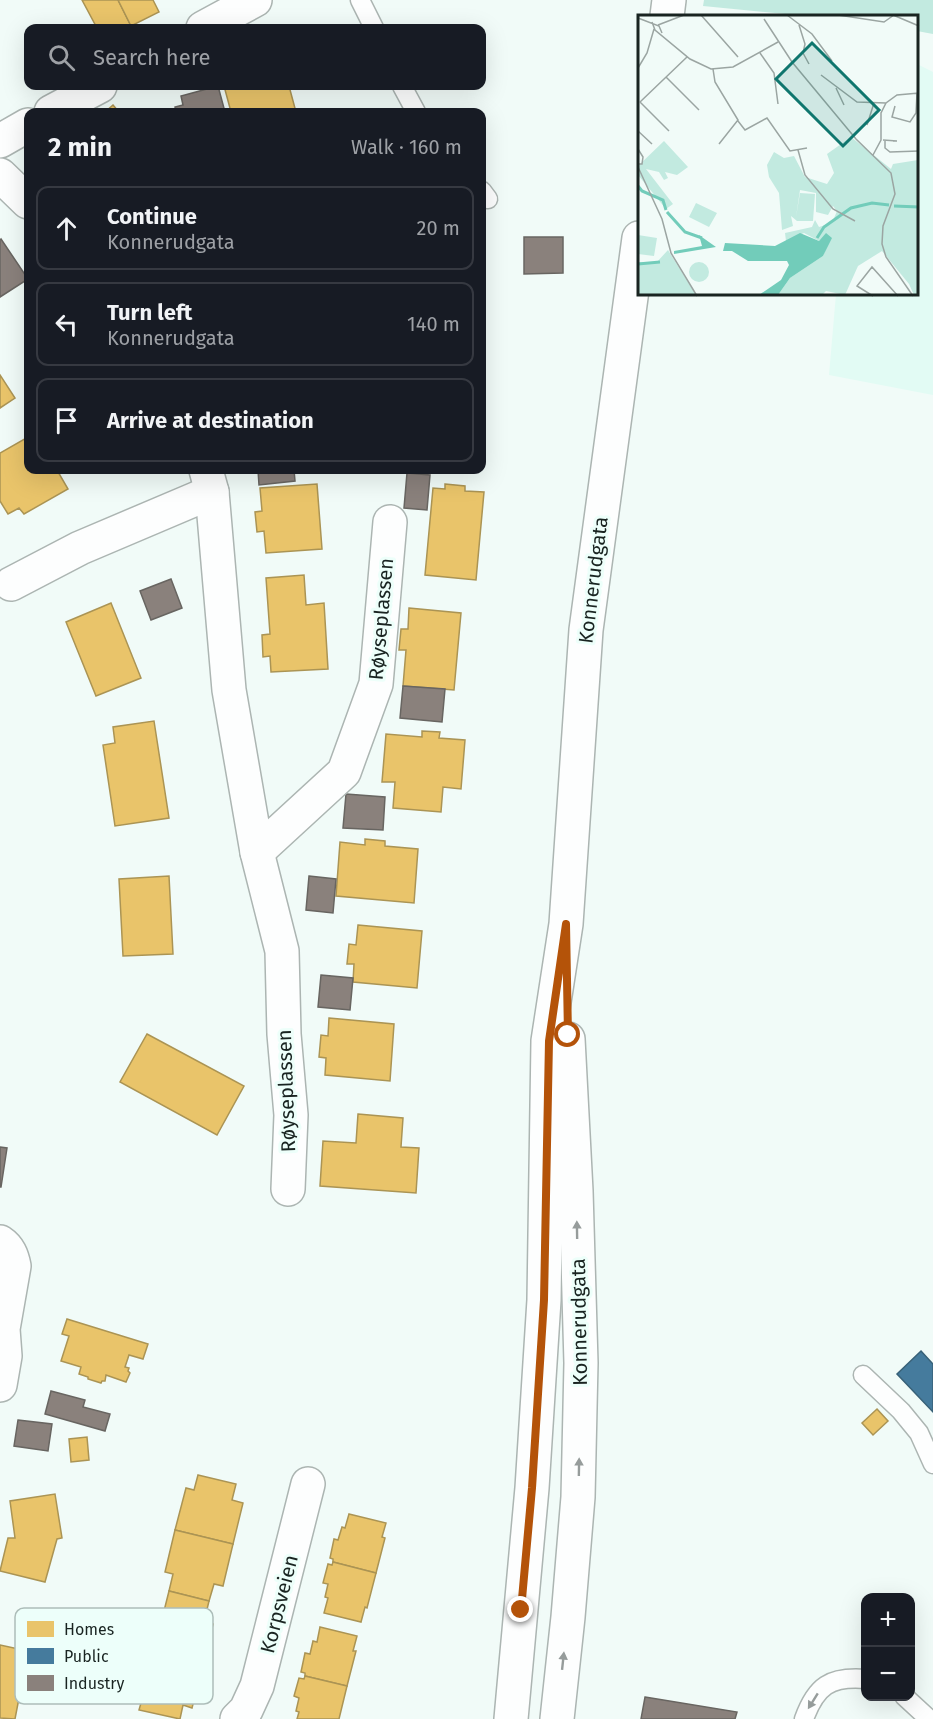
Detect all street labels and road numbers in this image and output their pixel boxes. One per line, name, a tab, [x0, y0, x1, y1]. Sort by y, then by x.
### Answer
street label: Konnerudgata	[573, 515, 613, 645]
street label: Røyseplassen	[364, 557, 398, 681]
street label: Røyseplassen	[272, 1029, 300, 1153]
street label: Konnerudgata	[566, 1258, 592, 1386]
street label: Korpsveien	[255, 1552, 303, 1656]

